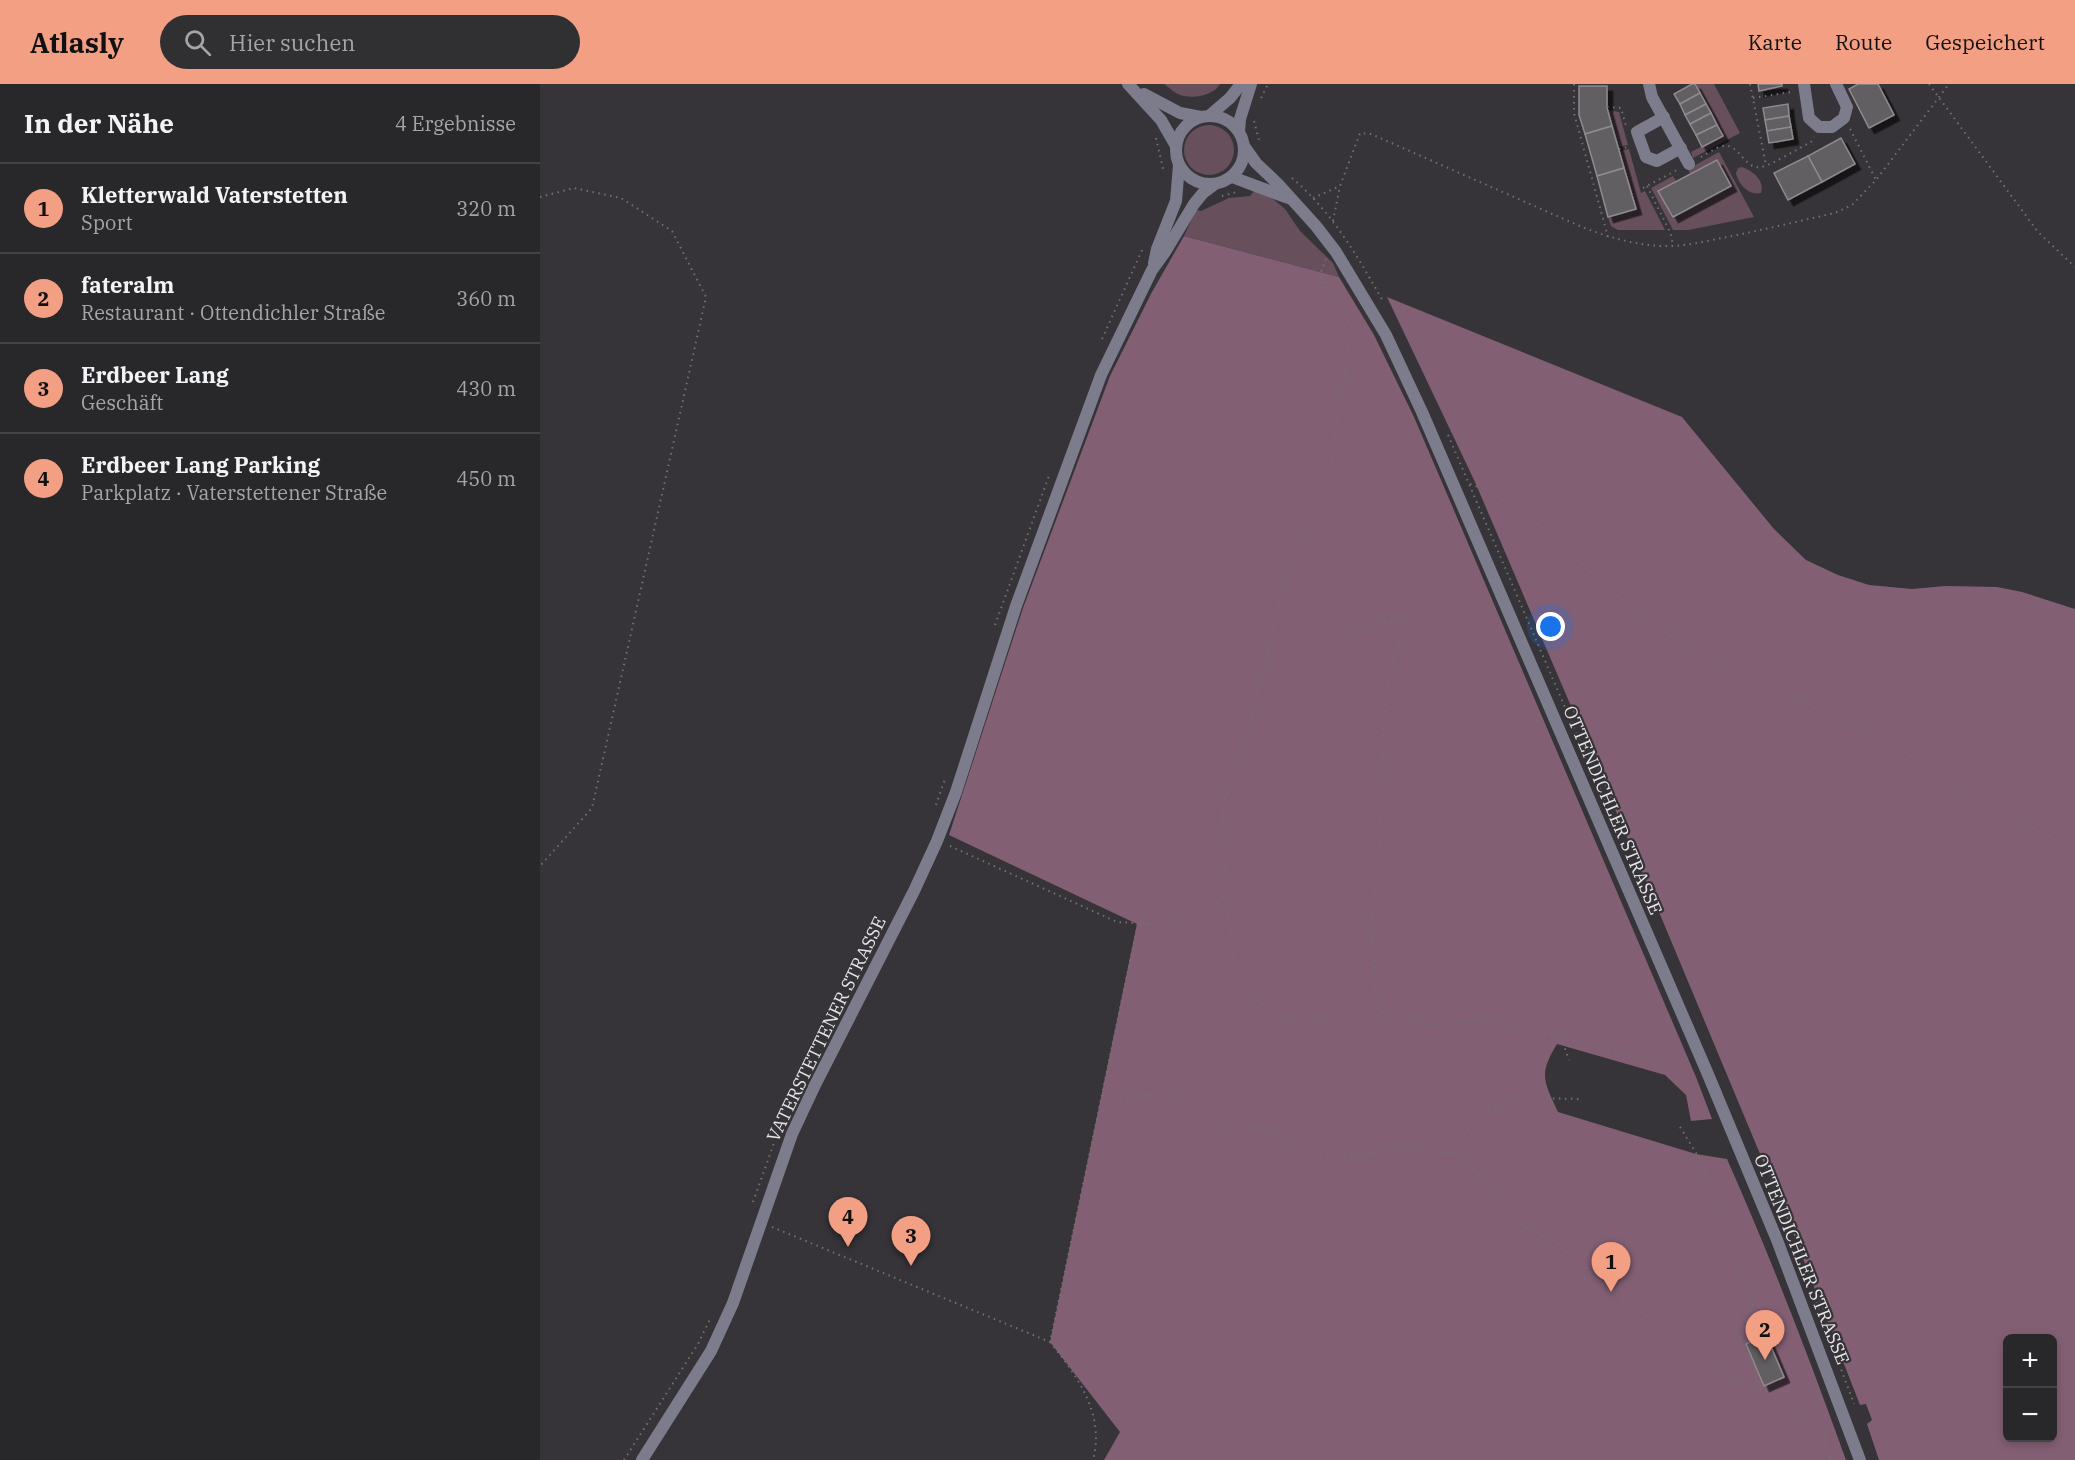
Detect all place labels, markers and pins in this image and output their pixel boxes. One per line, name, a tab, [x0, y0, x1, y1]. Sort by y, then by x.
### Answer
pin: 4	[828, 1198, 868, 1247]
pin: 3	[892, 1216, 931, 1266]
pin: 1	[1592, 1242, 1630, 1292]
pin: 2	[1746, 1310, 1784, 1360]

